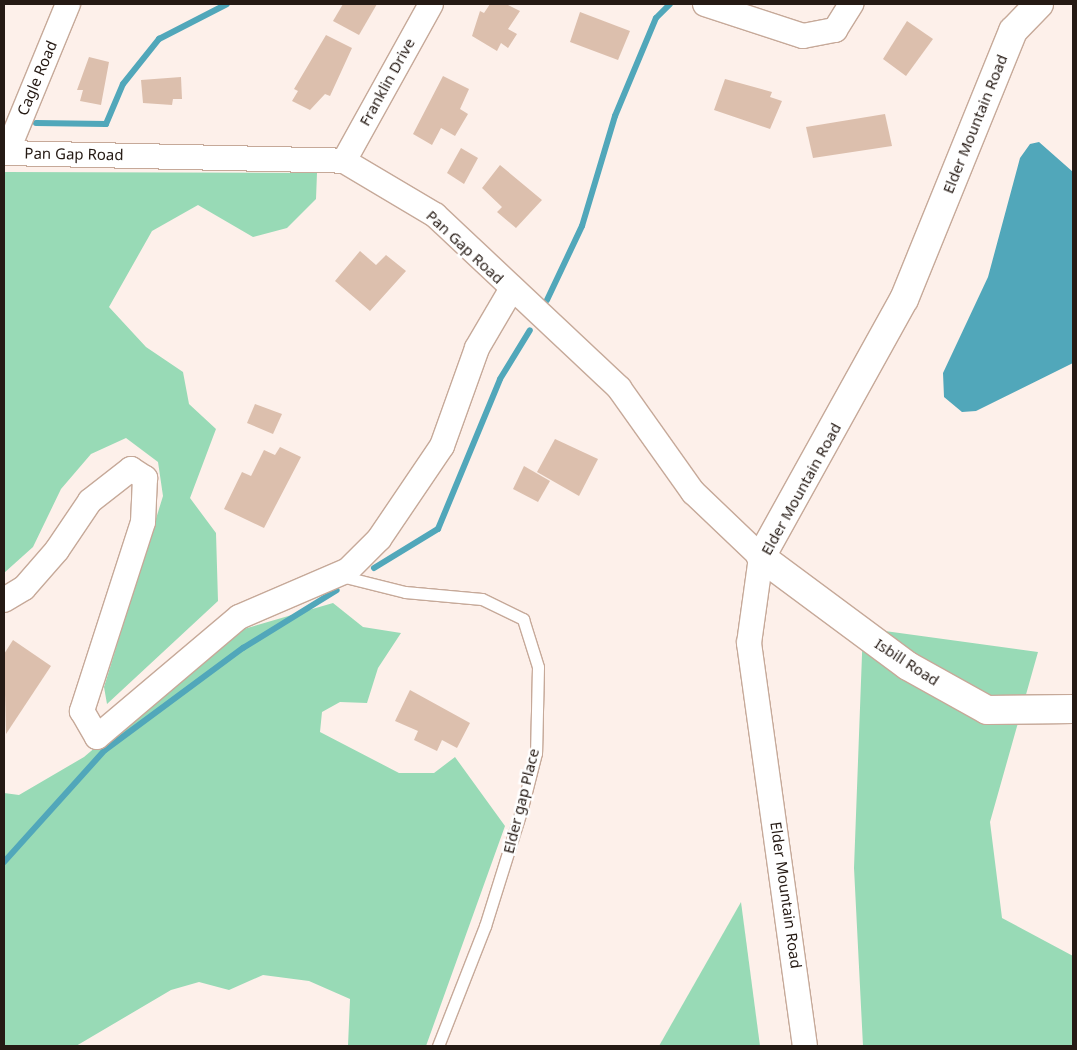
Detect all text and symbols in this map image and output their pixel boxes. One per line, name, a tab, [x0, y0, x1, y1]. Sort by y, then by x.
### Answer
street label: Franklin Drive	[356, 35, 418, 129]
street label: Cagle Road	[13, 38, 61, 118]
street label: Elder Mountain Road	[939, 52, 1011, 196]
street label: Pan Gap Road	[24, 144, 124, 164]
street label: Pan Gap Road	[423, 207, 507, 287]
street label: Elder Mountain Road	[757, 420, 845, 558]
street label: Isbill Road	[871, 635, 943, 689]
street label: Elder gap Place	[499, 747, 543, 855]
street label: Elder Mountain Road	[767, 820, 805, 970]

